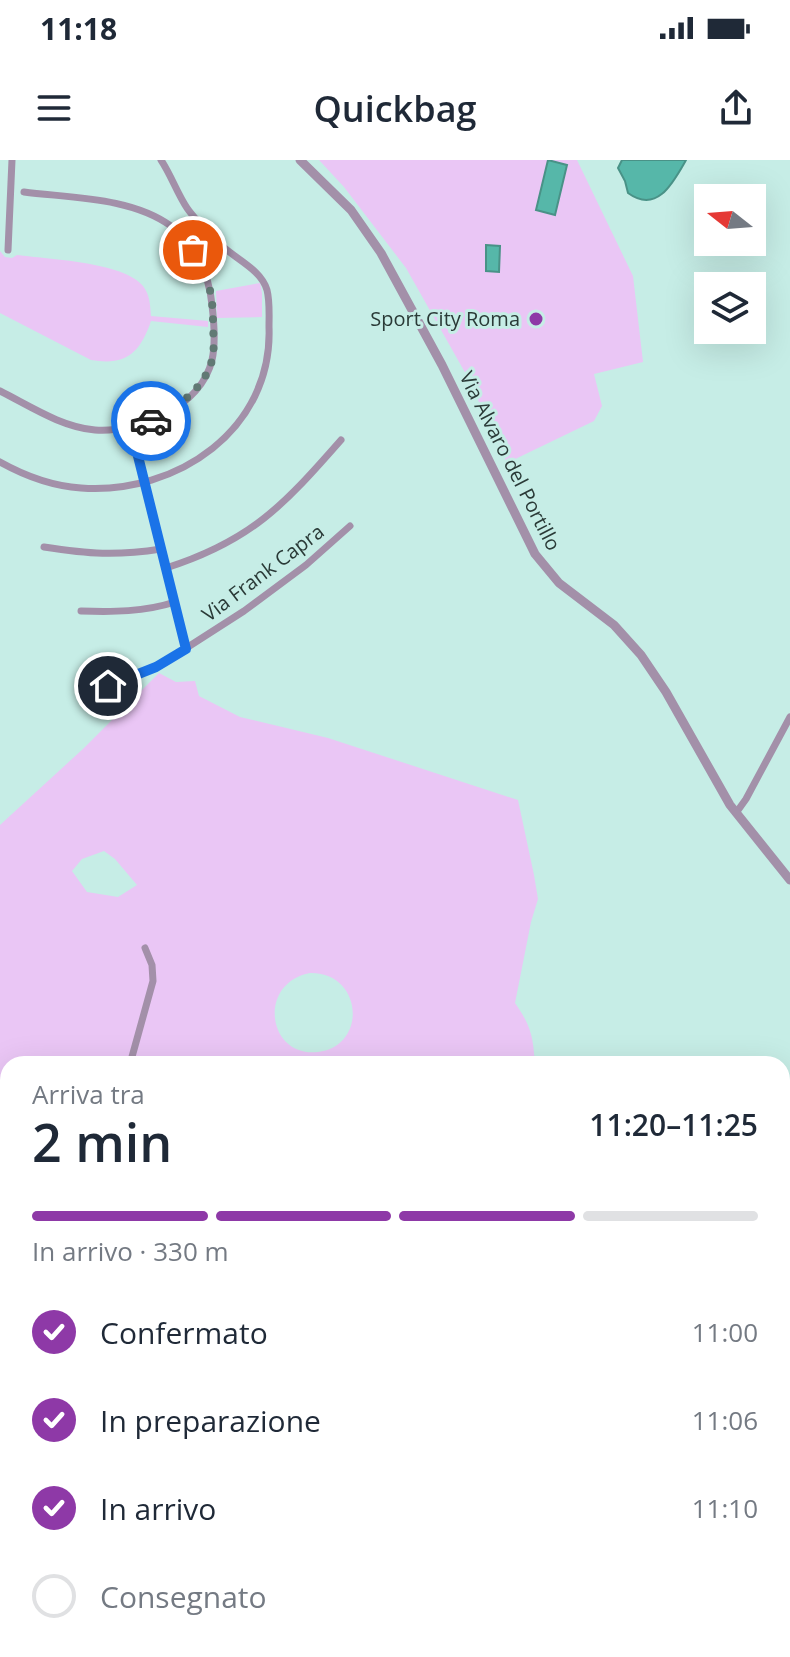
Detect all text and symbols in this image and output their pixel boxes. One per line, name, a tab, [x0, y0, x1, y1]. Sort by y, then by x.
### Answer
text: 11:18	[40, 8, 117, 49]
text: Quickbag	[314, 84, 476, 133]
icon: menu	[32, 86, 76, 130]
icon: share	[714, 86, 758, 130]
north arrow	[694, 184, 766, 256]
map controls	[694, 184, 766, 344]
pin	[159, 216, 227, 284]
icon: bag	[171, 228, 215, 272]
button: layers	[694, 272, 766, 344]
place label: Sport City Roma	[370, 305, 520, 332]
marker: Sport City Roma	[527, 310, 545, 328]
street label: Via Alvaro del Portillo	[454, 367, 567, 555]
courier	[111, 381, 191, 461]
icon: car	[129, 399, 173, 443]
street label: Via Frank Capra	[196, 518, 329, 627]
pin	[74, 652, 142, 720]
icon: home	[86, 664, 130, 708]
text: Arriva tra	[32, 1076, 145, 1112]
text: 11:20–11:25	[589, 1104, 758, 1145]
text: 2 min	[32, 1106, 172, 1177]
text: In arrivo · 330 m	[32, 1233, 229, 1269]
icon: check	[32, 1310, 76, 1354]
text: Confermato	[100, 1312, 268, 1353]
text: 11:00	[692, 1314, 758, 1350]
icon: check	[32, 1398, 76, 1442]
text: In preparazione	[100, 1400, 321, 1441]
text: 11:06	[692, 1402, 758, 1438]
icon: check	[32, 1486, 76, 1530]
text: In arrivo	[100, 1488, 216, 1529]
text: 11:10	[692, 1490, 758, 1526]
text: Consegnato	[100, 1576, 267, 1617]

